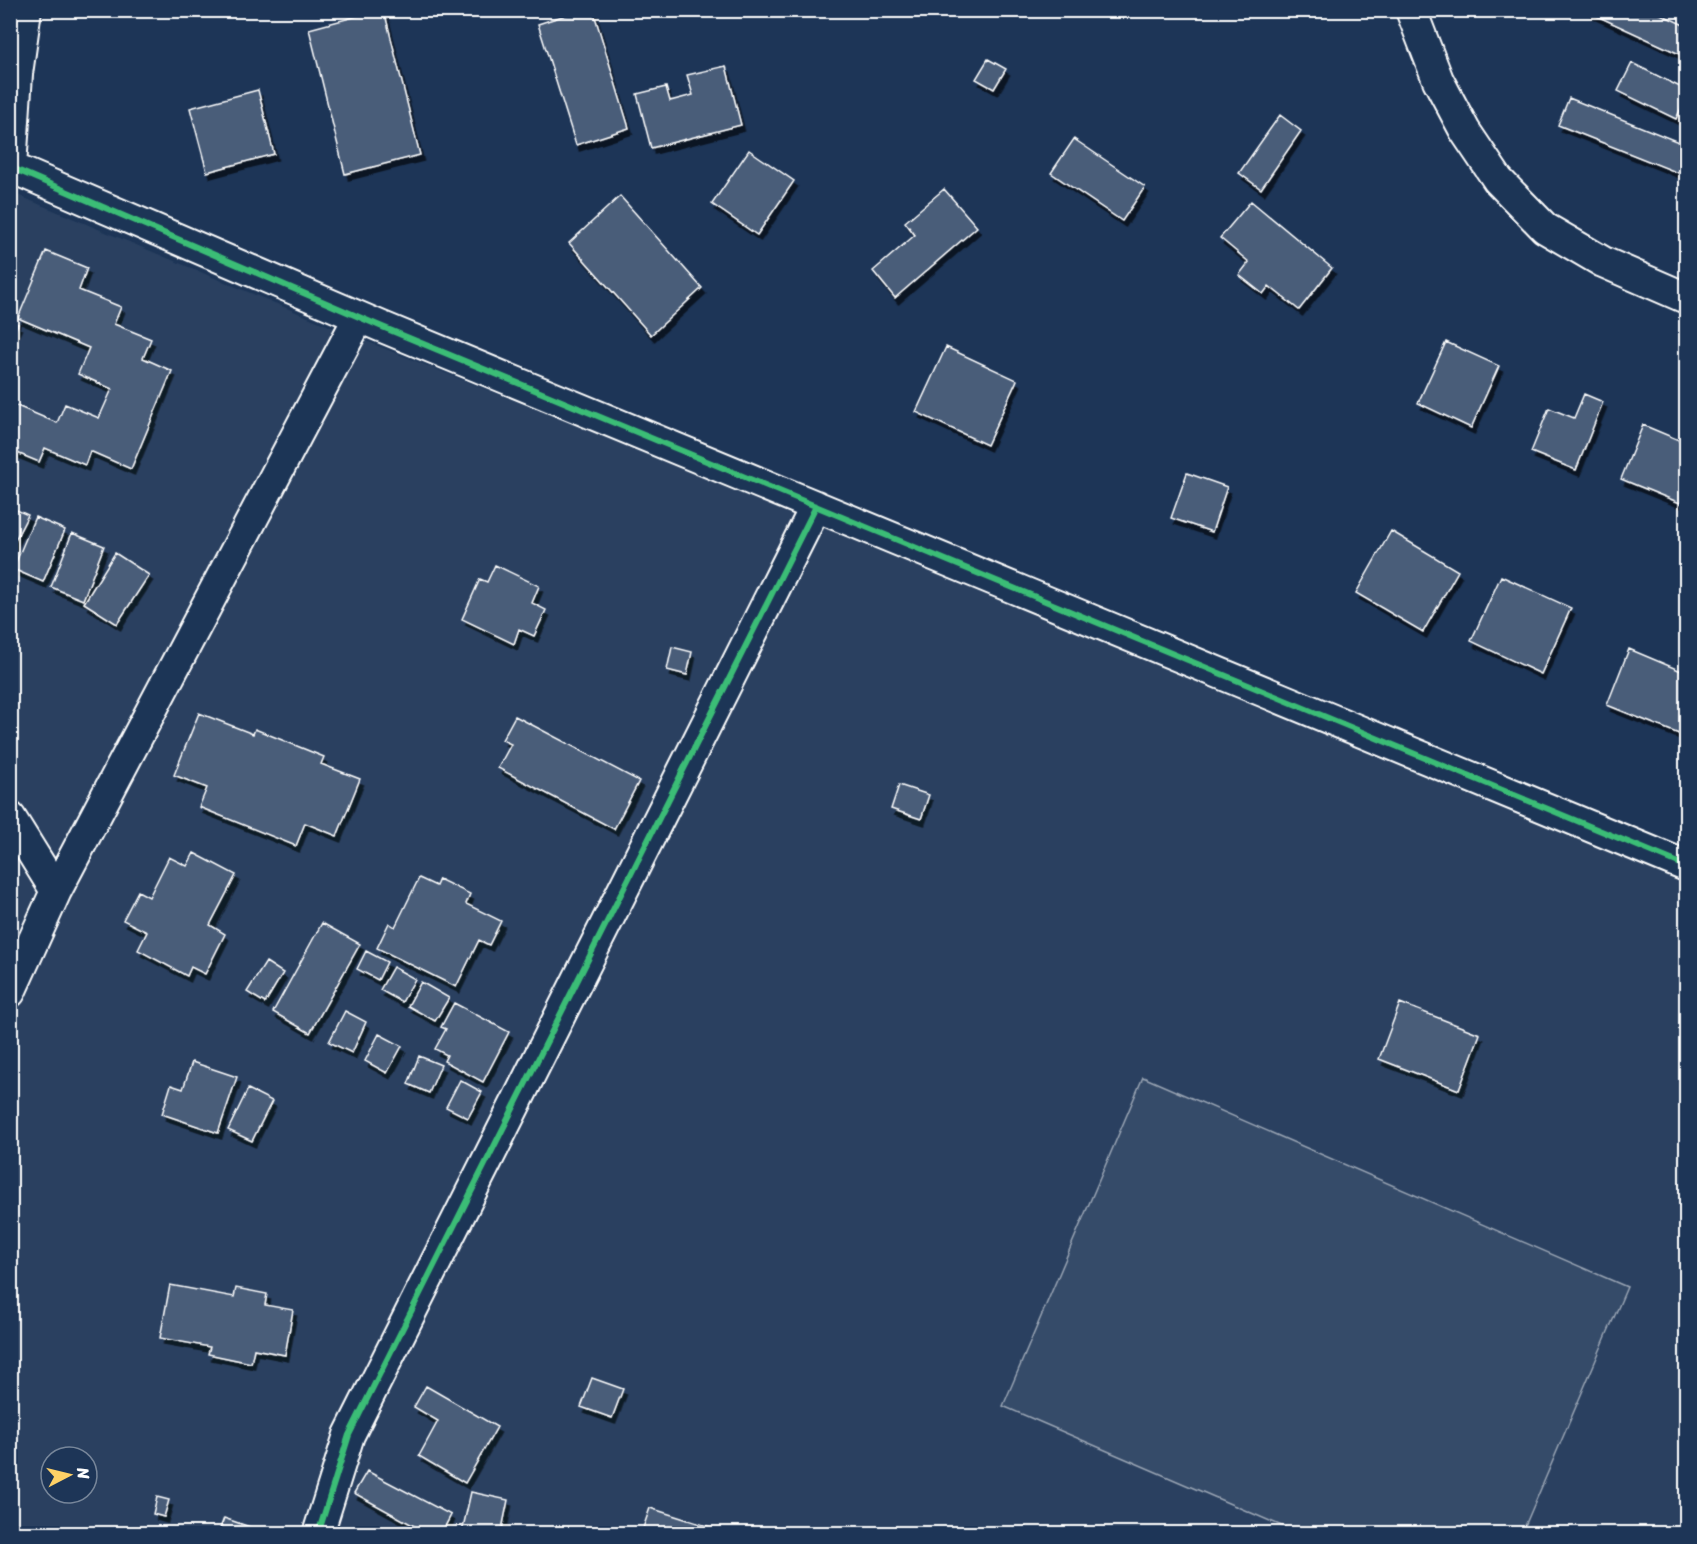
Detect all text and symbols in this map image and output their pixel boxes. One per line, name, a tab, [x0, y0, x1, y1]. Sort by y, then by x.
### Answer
north arrow	[39, 1445, 99, 1505]
text: N	[68, 1465, 99, 1481]

